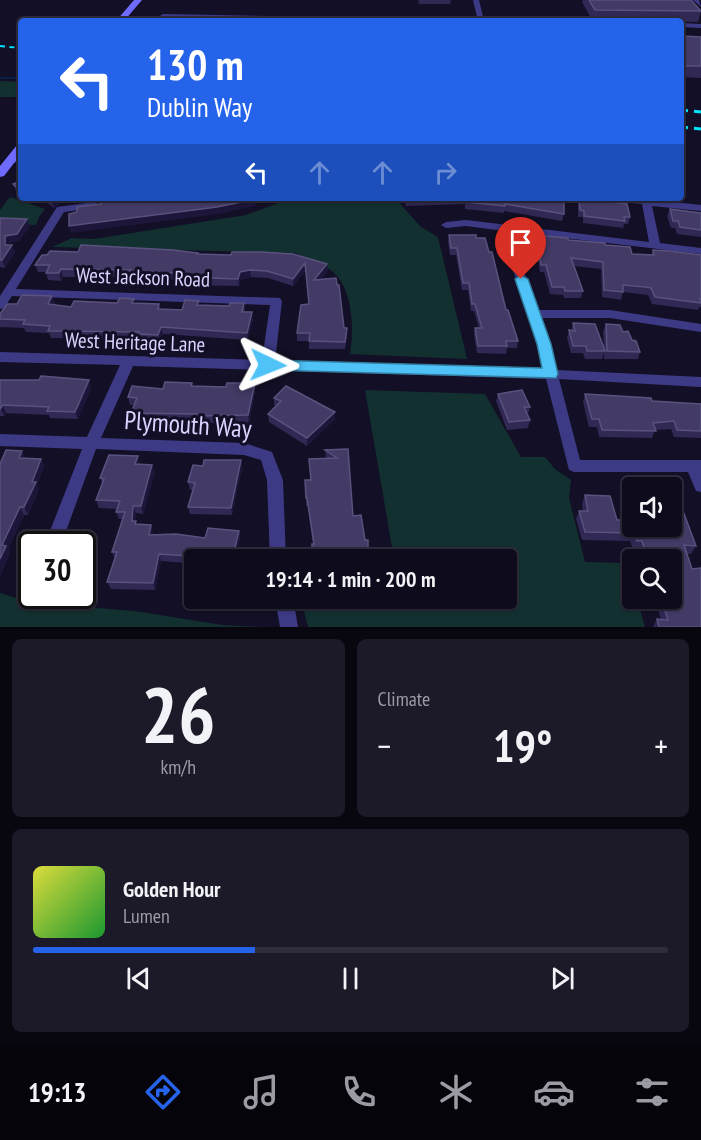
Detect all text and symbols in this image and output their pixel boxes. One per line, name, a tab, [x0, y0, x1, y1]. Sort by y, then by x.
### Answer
text: 130 m	[147, 37, 244, 92]
icon: left	[48, 42, 126, 120]
text: Dublin Way	[147, 90, 252, 124]
icon: left	[240, 156, 273, 189]
icon: ahead	[303, 156, 336, 189]
icon: ahead	[366, 156, 399, 189]
icon: right	[429, 156, 462, 189]
pin	[495, 217, 546, 279]
icon: arrive	[504, 226, 537, 259]
street label: West Jackson Road	[76, 261, 210, 293]
street label: West Heritage Lane	[64, 326, 206, 358]
position arrow	[236, 333, 300, 397]
street label: Plymouth Way	[123, 403, 253, 445]
map controls	[622, 477, 682, 609]
button: sound	[622, 477, 682, 537]
speed limit sign: 30	[18, 531, 96, 609]
button: search	[622, 549, 682, 609]
text: 19:14 · 1 min · 200 m	[265, 565, 436, 593]
text: 26	[141, 664, 216, 765]
text: Climate	[378, 686, 430, 712]
text: 19°	[493, 716, 552, 774]
text: −	[378, 724, 391, 767]
text: +	[654, 724, 668, 767]
text: km/h	[161, 754, 196, 780]
text: Golden Hour	[123, 875, 221, 903]
text: Lumen	[123, 903, 170, 929]
icon: previous	[122, 962, 155, 995]
icon: pause	[334, 962, 367, 995]
icon: next	[546, 962, 579, 995]
icon: directions	[142, 1071, 184, 1113]
icon: music	[240, 1071, 282, 1113]
icon: phone	[338, 1071, 380, 1113]
icon: climate	[435, 1071, 477, 1113]
icon: car	[533, 1071, 575, 1113]
icon: filters	[631, 1071, 673, 1113]
text: 19:13	[28, 1075, 86, 1109]

